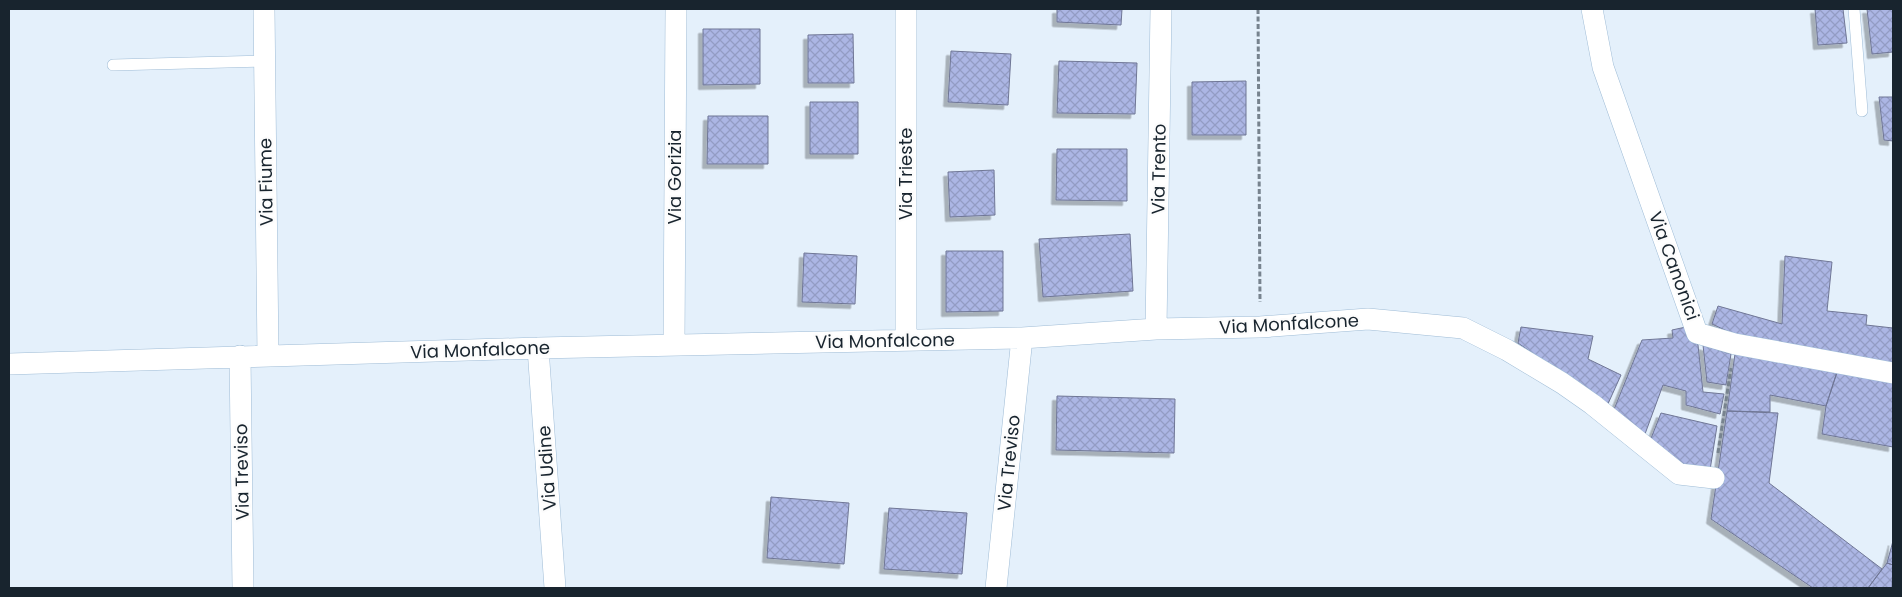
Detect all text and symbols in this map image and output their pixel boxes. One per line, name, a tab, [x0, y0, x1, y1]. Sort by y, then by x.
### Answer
street label: Via Trento	[1145, 123, 1172, 215]
street label: Via Trieste	[893, 128, 918, 220]
street label: Via Gorizia	[662, 129, 687, 225]
street label: Via Fiume	[252, 138, 279, 226]
street label: Via Canonici	[1643, 208, 1706, 324]
street label: Via Monfalcone	[1219, 307, 1359, 340]
street label: Via Monfalcone	[815, 327, 955, 354]
street label: Via Monfalcone	[410, 335, 550, 364]
street label: Via Treviso	[991, 414, 1026, 512]
street label: Via Treviso	[228, 423, 255, 521]
street label: Via Udine	[531, 425, 562, 511]

